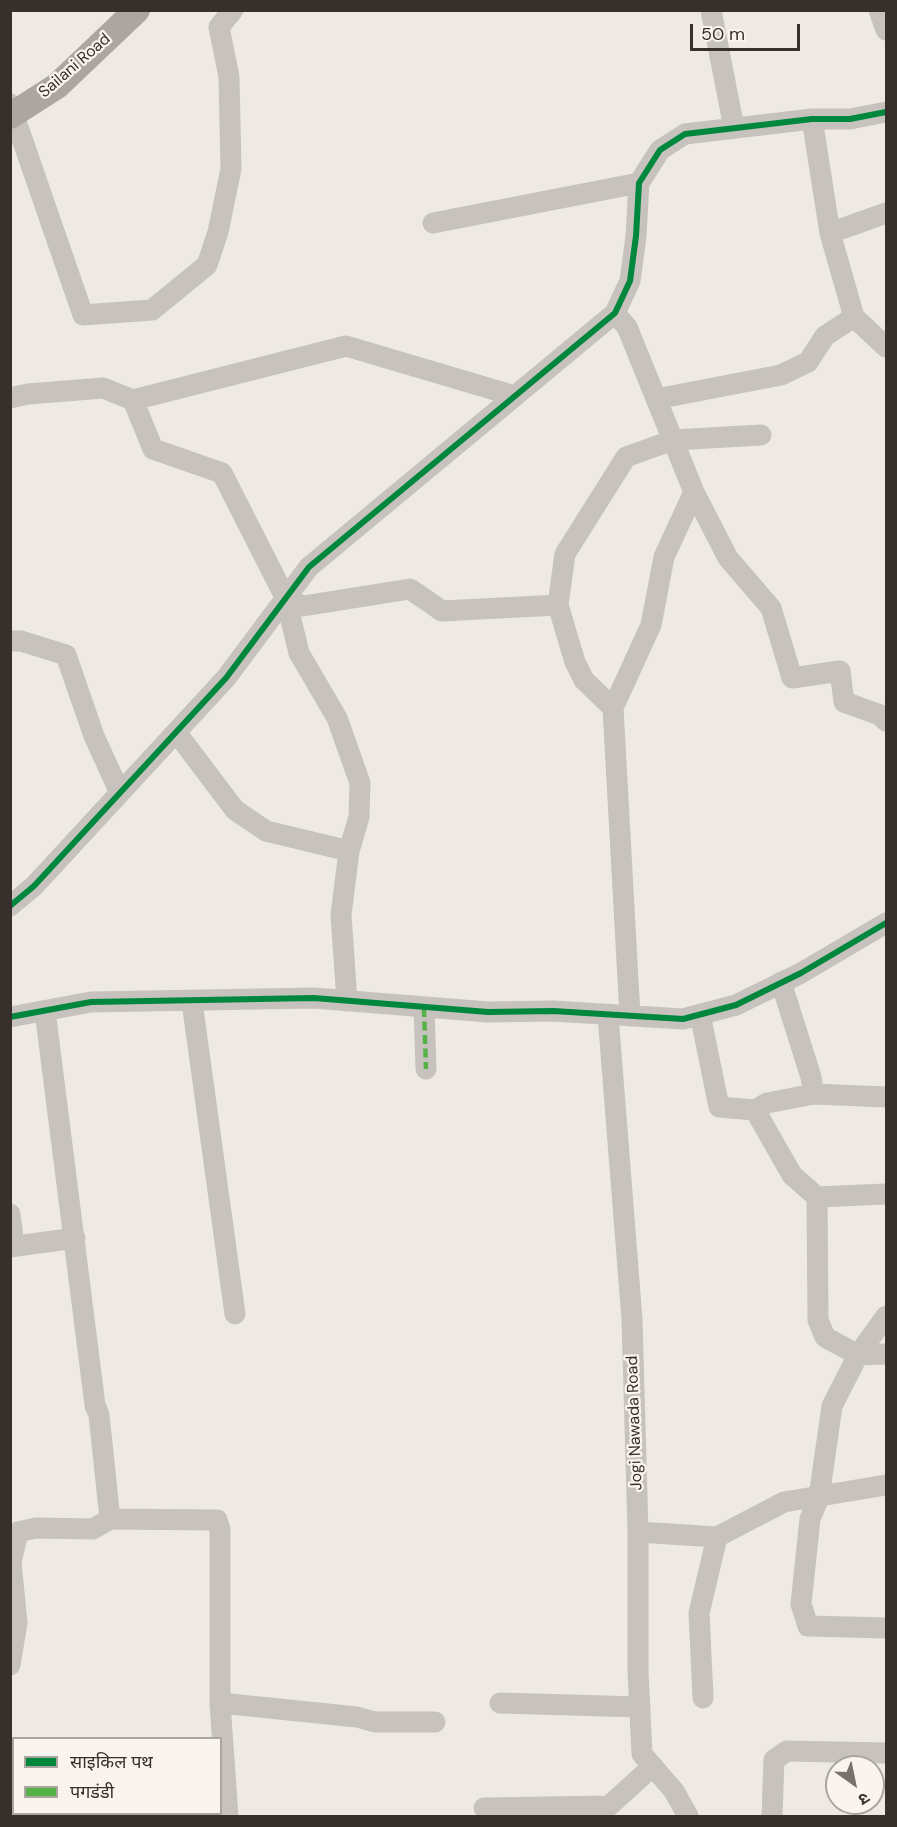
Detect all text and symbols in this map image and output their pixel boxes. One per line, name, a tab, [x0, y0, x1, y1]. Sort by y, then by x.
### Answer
scale bar	[693, 12, 802, 50]
text: 50 m	[701, 22, 745, 46]
street label: Sailani Road	[35, 30, 115, 102]
street label: Jogi Nawada Road	[623, 1355, 647, 1491]
legend	[12, 1737, 222, 1815]
text: साइकिल पथ	[70, 1750, 153, 1774]
north arrow	[825, 1755, 885, 1815]
text: पगडंडी	[70, 1780, 114, 1804]
text: उ	[854, 1787, 874, 1810]

